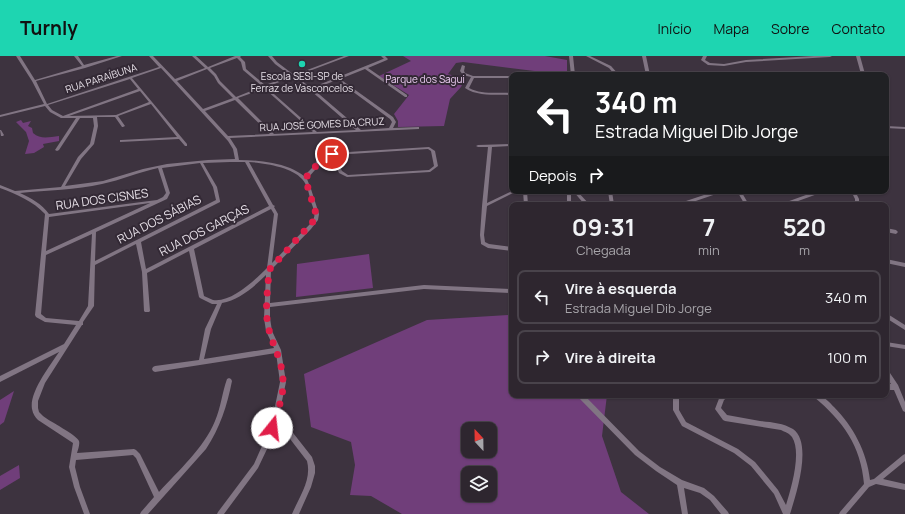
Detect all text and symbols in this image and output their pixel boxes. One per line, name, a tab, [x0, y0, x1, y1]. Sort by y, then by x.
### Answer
text: Turnly	[20, 15, 78, 41]
text: Início	[658, 19, 691, 38]
text: Mapa	[713, 19, 749, 38]
text: Sobre	[771, 19, 809, 38]
text: Contato	[831, 19, 885, 38]
marker: Escola SESI-SP de Ferraz de Vasconcelos	[297, 59, 307, 69]
street label: RUA PARAÍBUNA	[63, 60, 139, 96]
place label: Escola SESI-SP de Ferraz de Vasconcelos	[251, 69, 353, 95]
park label: Parque dos Sagui	[385, 72, 465, 86]
text: 340 m	[595, 83, 678, 121]
icon: left	[529, 88, 581, 140]
street label: RUA JOSÉ GOMES DA CRUZ	[259, 114, 385, 134]
text: Estrada Miguel Dib Jorge	[595, 119, 798, 143]
pin	[315, 137, 349, 171]
icon: arrive	[321, 143, 343, 165]
icon: right	[585, 164, 607, 186]
text: Depois	[529, 165, 577, 186]
street label: RUA DOS CISNES	[55, 184, 149, 214]
street label: RUA DOS SÁBIAS	[114, 191, 204, 247]
street label: RUA DOS GARÇAS	[156, 200, 252, 260]
text: 09:31	[572, 210, 635, 243]
text: 7	[703, 210, 715, 243]
text: 520	[783, 210, 826, 243]
text: Chegada	[576, 241, 631, 259]
text: min	[698, 241, 720, 259]
text: m	[799, 241, 810, 259]
text: Vire à esquerda	[565, 278, 677, 299]
icon: left	[531, 286, 553, 308]
text: 340 m	[825, 287, 867, 308]
text: Estrada Miguel Dib Jorge	[565, 299, 712, 317]
icon: right	[531, 346, 553, 368]
text: Vire à direita	[565, 347, 656, 368]
text: 100 m	[827, 347, 867, 368]
position arrow	[251, 407, 293, 449]
north arrow	[461, 422, 497, 458]
map controls	[461, 422, 497, 502]
button: layers	[461, 466, 497, 502]

